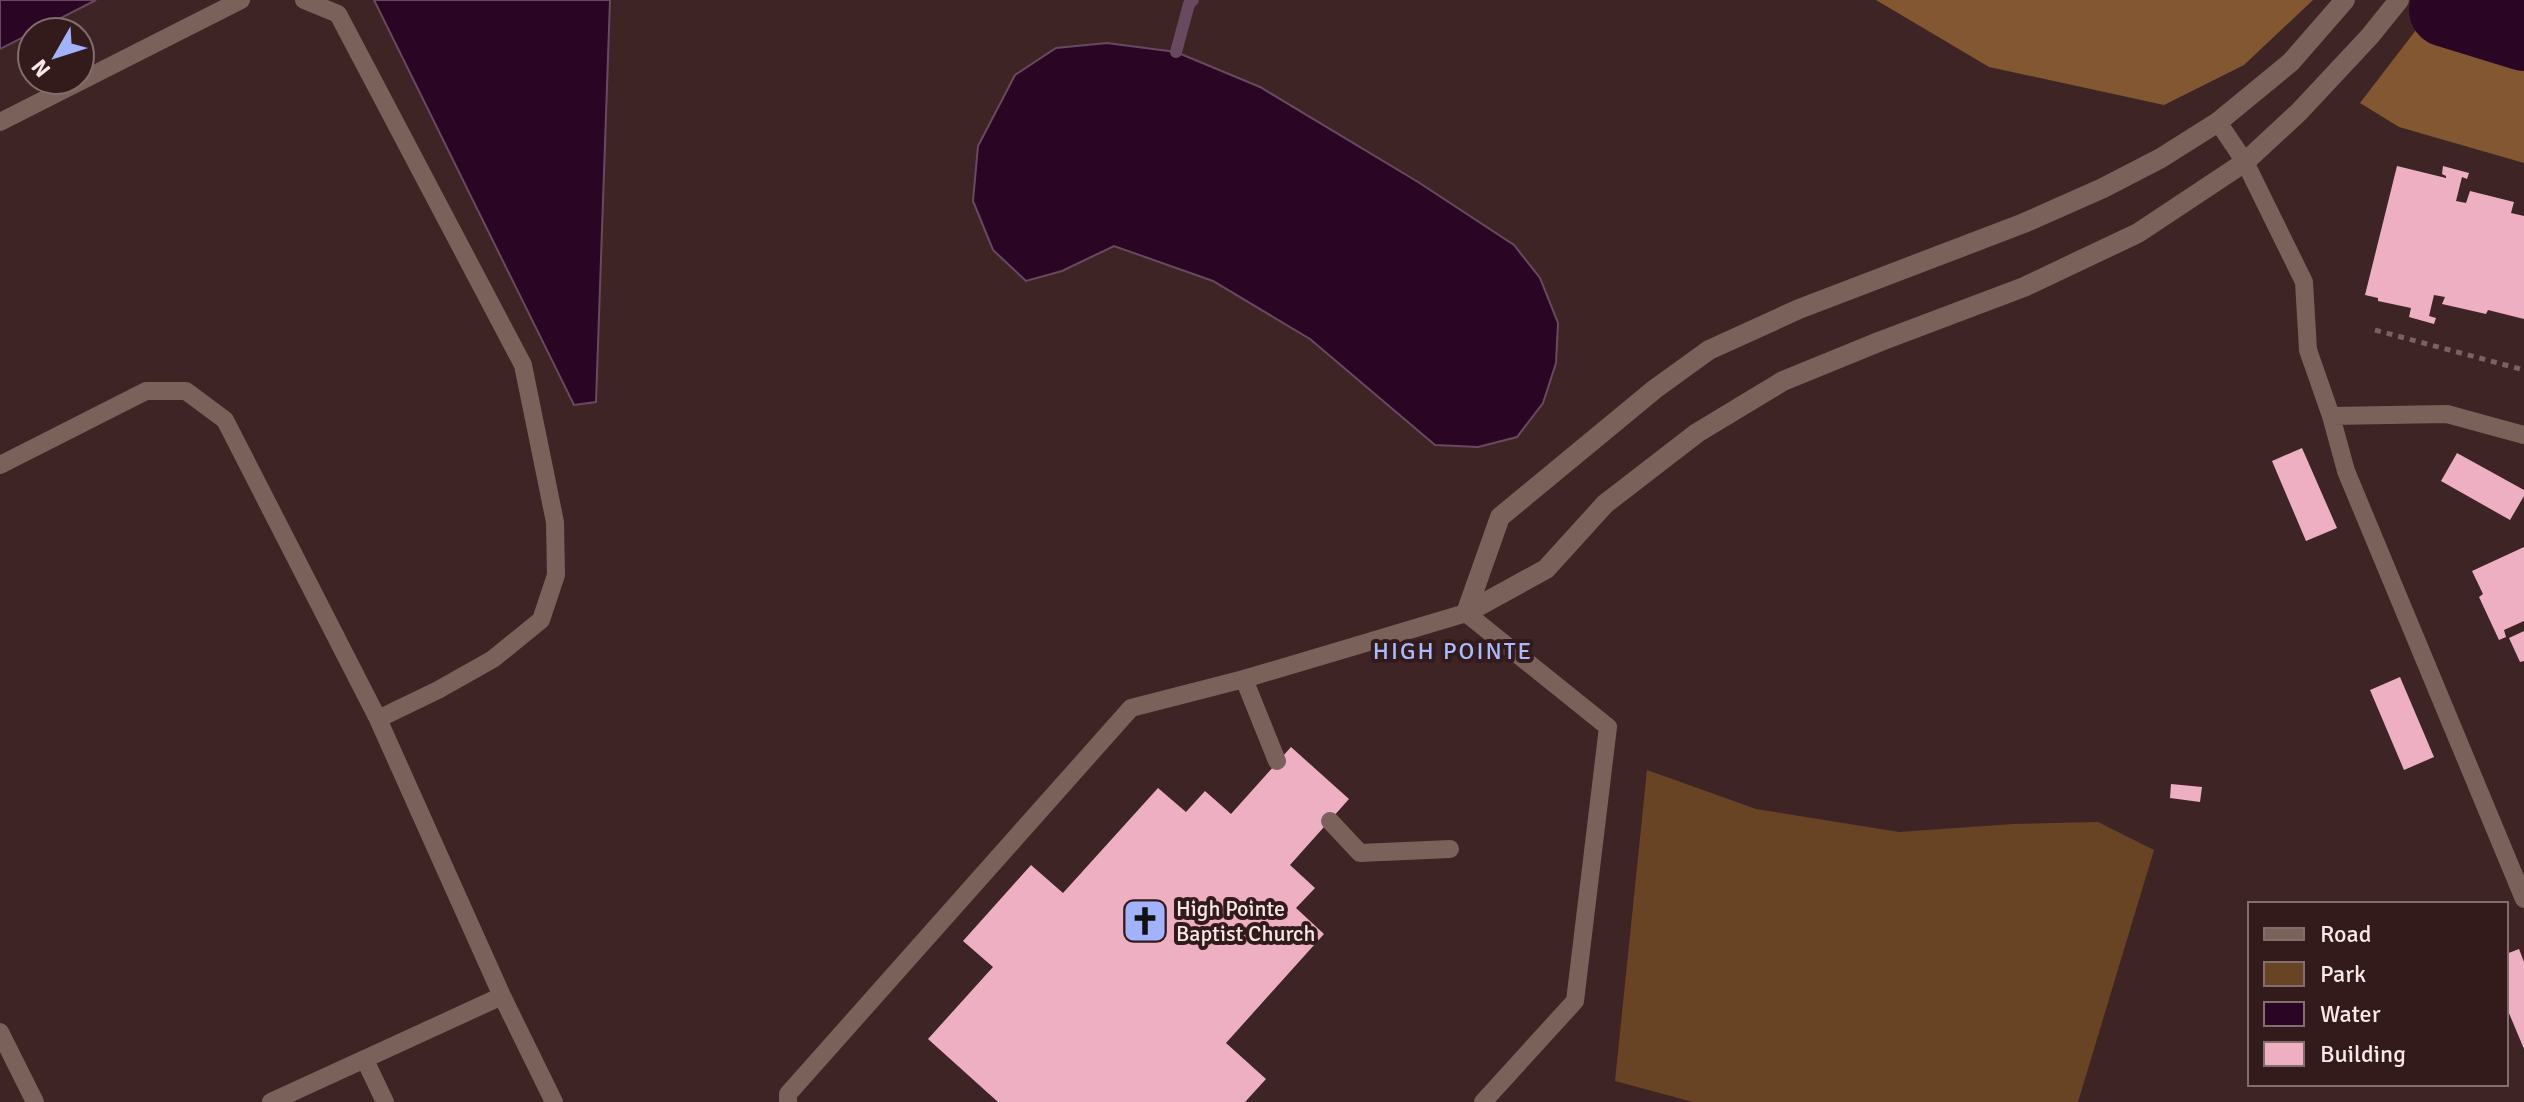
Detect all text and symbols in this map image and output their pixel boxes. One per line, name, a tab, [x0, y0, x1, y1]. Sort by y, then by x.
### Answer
north arrow	[16, 16, 96, 96]
text: N	[26, 54, 56, 83]
district label: HIGH POINTE	[1373, 636, 1533, 666]
place label: High Pointe Baptist Church	[1176, 895, 1315, 947]
church icon: High Pointe Baptist Church	[1121, 897, 1169, 945]
legend	[2248, 902, 2508, 1086]
text: Road	[2320, 919, 2371, 949]
text: Park	[2320, 959, 2366, 989]
text: Water	[2320, 999, 2381, 1029]
text: Building	[2320, 1039, 2406, 1069]

